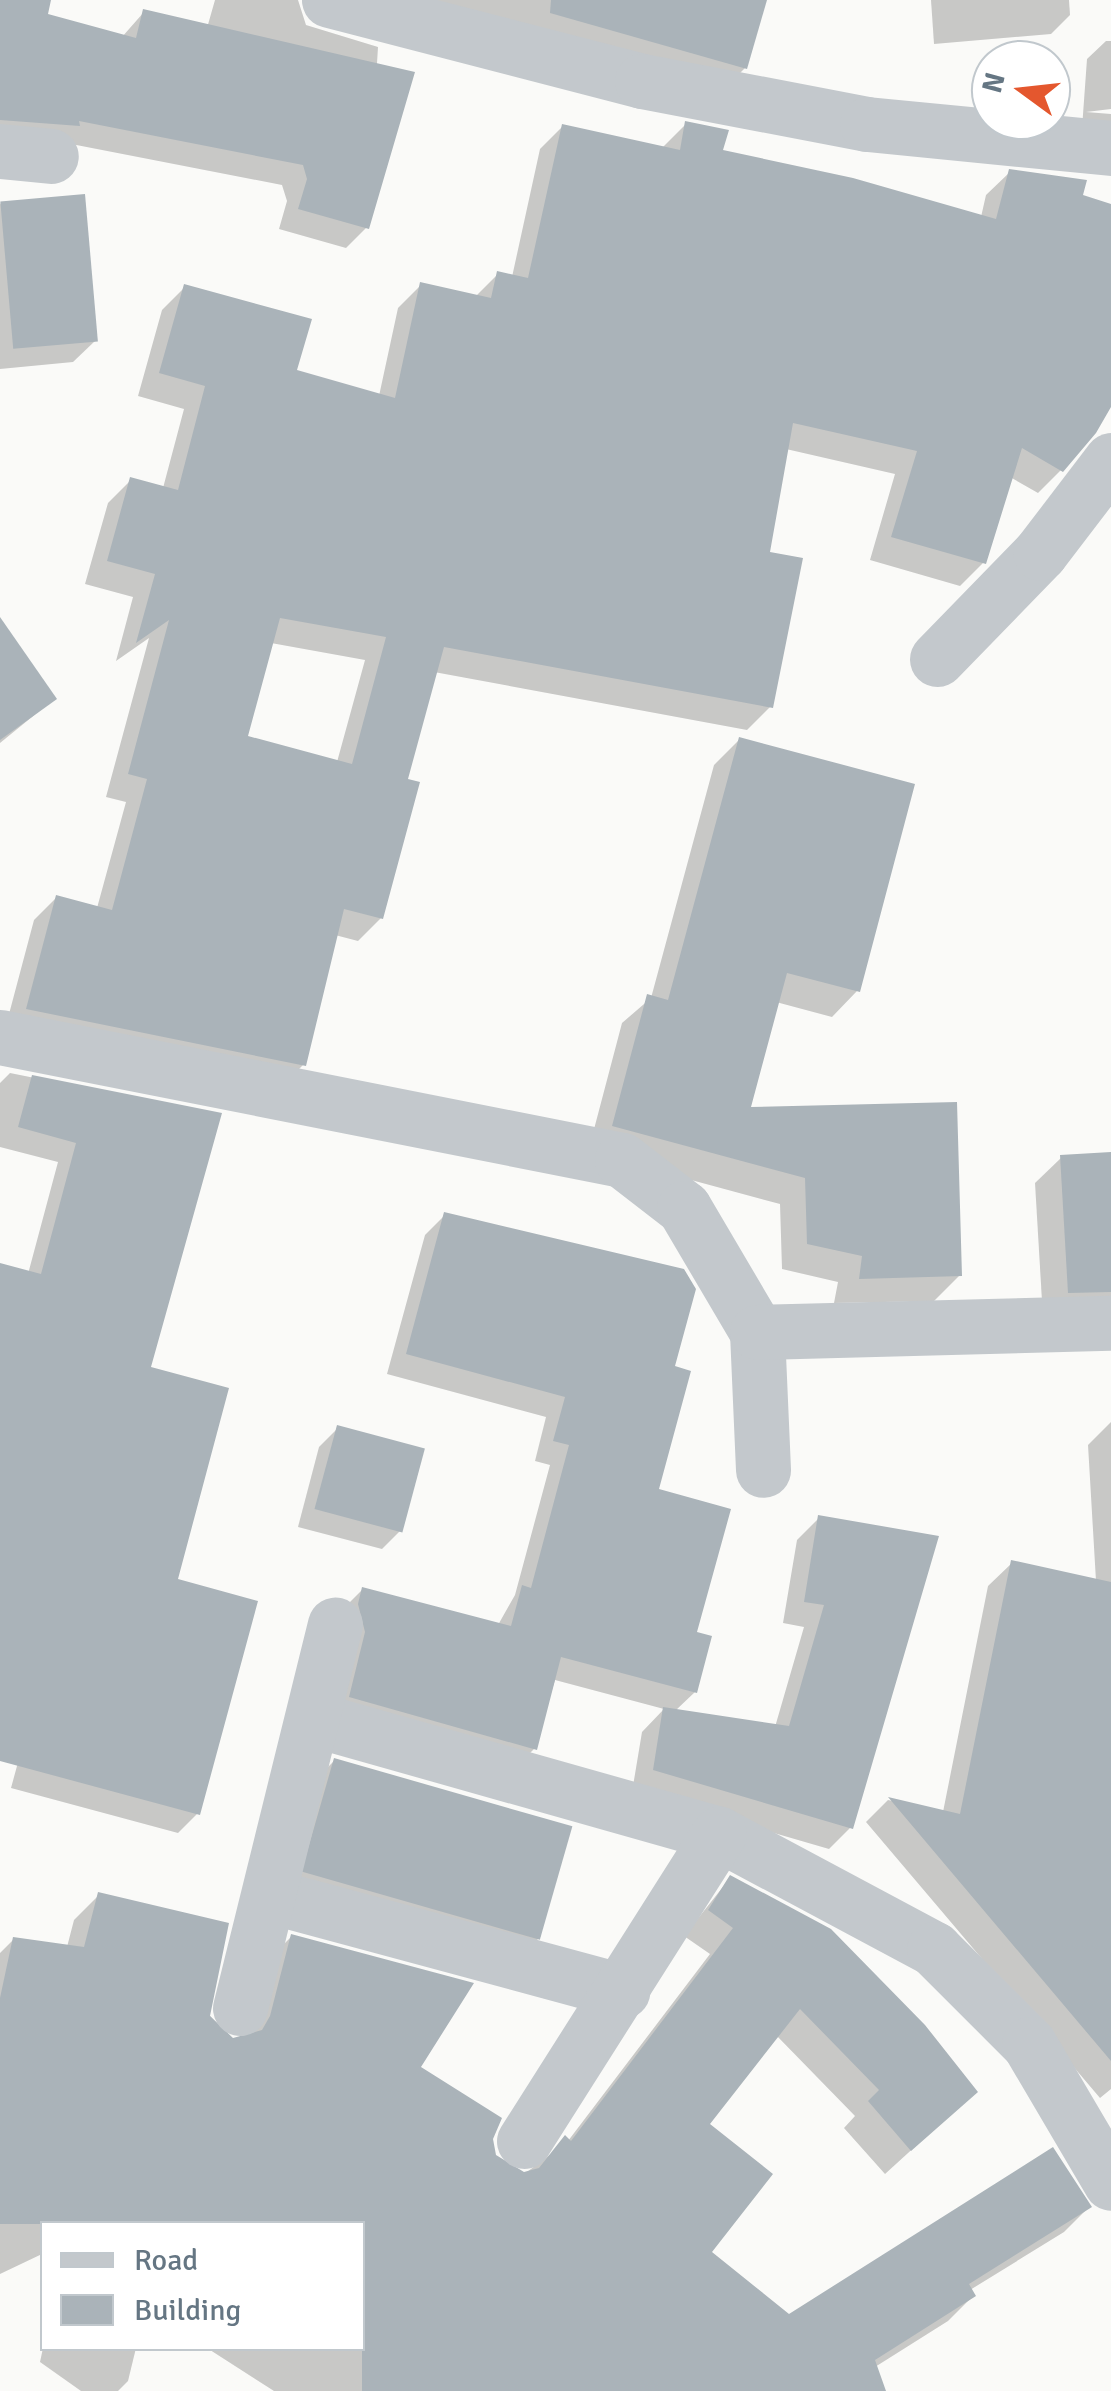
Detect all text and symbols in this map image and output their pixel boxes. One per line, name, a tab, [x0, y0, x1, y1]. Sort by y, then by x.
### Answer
north arrow	[971, 40, 1071, 140]
text: N	[975, 69, 1013, 97]
legend	[40, 2221, 365, 2351]
text: Road	[134, 2242, 198, 2279]
text: Building	[134, 2292, 241, 2329]

